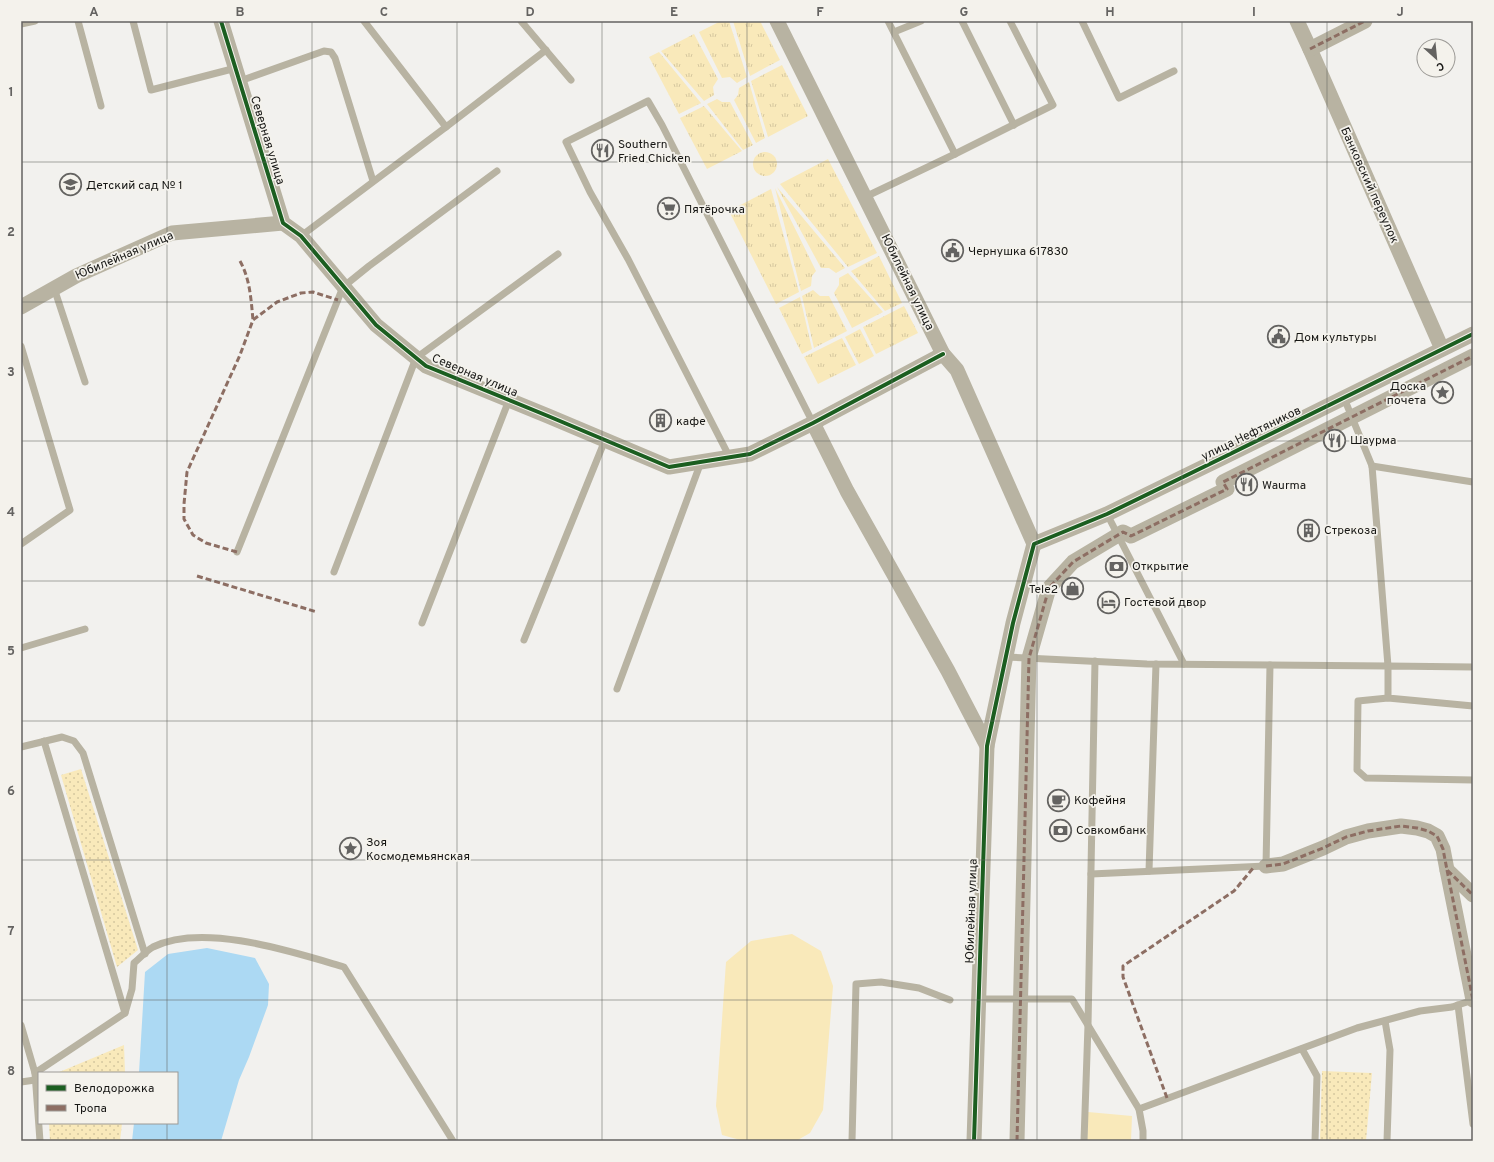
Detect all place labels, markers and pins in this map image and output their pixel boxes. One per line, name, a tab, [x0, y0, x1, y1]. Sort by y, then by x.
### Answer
place label: Southern Fried Chicken	[618, 137, 691, 167]
restaurant icon: Southern Fried Chicken	[589, 138, 615, 164]
school or university icon: Детский сад № 1	[57, 172, 83, 198]
place label: Детский сад № 1	[86, 178, 183, 194]
supermarket icon: Пятёрочка	[656, 196, 682, 222]
place label: Пятёрочка	[684, 202, 745, 218]
public building icon: Чернушка 617830	[940, 238, 966, 264]
place label: Чернушка 617830	[968, 244, 1069, 260]
public building icon: Дом культуры	[1266, 324, 1292, 350]
place label: Дом культуры	[1294, 330, 1377, 346]
place label: Доска почета	[1387, 379, 1426, 409]
place icon: Доска почета	[1429, 380, 1455, 406]
building icon: кафе	[648, 408, 674, 434]
place label: кафе	[676, 414, 706, 430]
restaurant icon: Шаурма	[1321, 427, 1347, 453]
place label: Шаурма	[1350, 433, 1396, 449]
restaurant icon: Waurma	[1234, 472, 1260, 498]
place label: Waurma	[1262, 478, 1306, 494]
building icon: Стрекоза	[1295, 517, 1321, 543]
place label: Стрекоза	[1324, 523, 1377, 539]
bank icon: Открытие	[1103, 553, 1129, 579]
place label: Открытие	[1132, 559, 1189, 575]
shop icon: Tele2	[1060, 576, 1086, 602]
place label: Tele2	[1029, 582, 1058, 598]
hotel icon: Гостевой двор	[1095, 589, 1121, 615]
place label: Гостевой двор	[1124, 595, 1207, 611]
cafe icon: Кофейня	[1045, 787, 1071, 813]
place label: Кофейня	[1074, 793, 1126, 809]
bank icon: Совкомбанк	[1047, 817, 1073, 843]
place label: Совкомбанк	[1076, 823, 1146, 839]
place label: Зоя Космодемьянская	[366, 835, 470, 865]
place icon: Зоя Космодемьянская	[337, 836, 363, 862]

